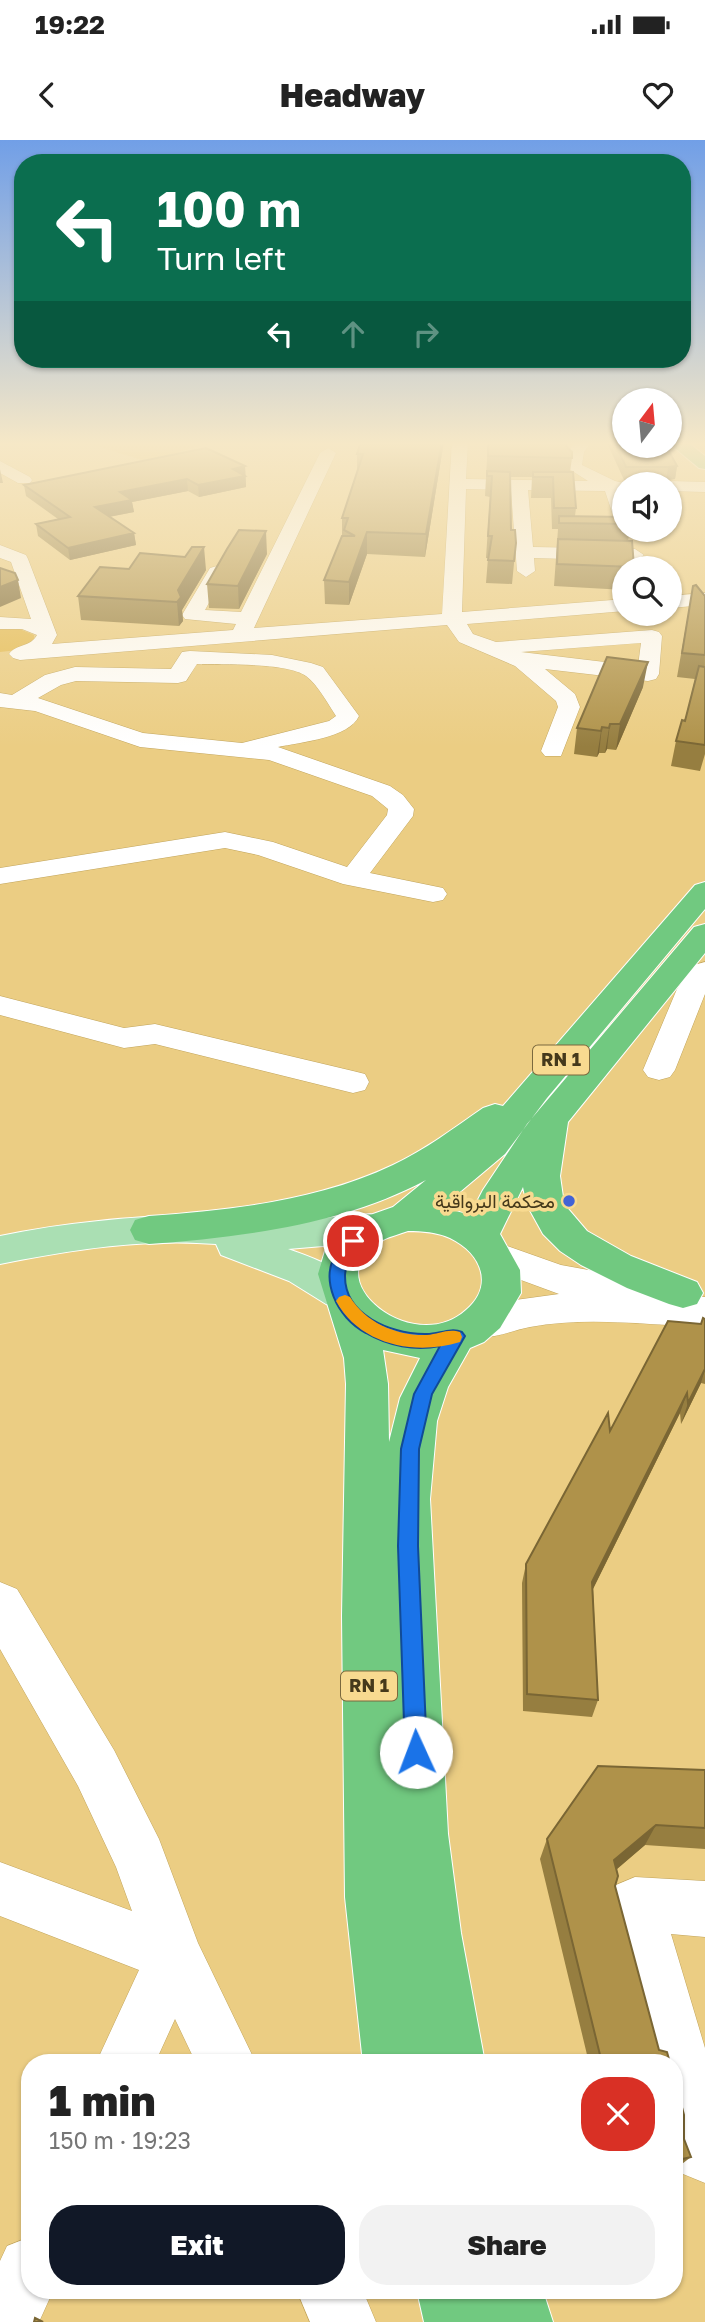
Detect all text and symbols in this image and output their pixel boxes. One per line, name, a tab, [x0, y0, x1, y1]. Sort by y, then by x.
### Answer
text: 19:22	[35, 9, 105, 40]
icon: back	[28, 76, 66, 114]
text: Headway	[280, 76, 425, 114]
icon: heart	[639, 76, 677, 114]
text: 100 m	[157, 179, 301, 238]
icon: left	[42, 182, 133, 273]
text: Turn left	[157, 239, 286, 277]
icon: left	[261, 315, 299, 353]
icon: ahead	[334, 315, 372, 353]
icon: right	[407, 315, 445, 353]
north arrow	[612, 388, 682, 458]
map controls	[612, 388, 682, 626]
button: sound	[612, 472, 682, 542]
button: search	[612, 556, 682, 626]
road number: RN 1	[533, 1045, 589, 1074]
place label: محكمة البرواقية	[435, 1189, 555, 1213]
marker: محكمة البرواقية	[561, 1193, 577, 1209]
pin	[323, 1211, 383, 1271]
icon: arrive	[334, 1222, 372, 1260]
road number: RN 1	[341, 1672, 397, 1700]
position arrow	[379, 1715, 453, 1789]
text: 1 min	[49, 2075, 156, 2125]
button: close	[581, 2077, 655, 2151]
text: 150 m · 19:23	[49, 2126, 191, 2154]
button: Exit	[49, 2205, 345, 2285]
button: Share	[359, 2205, 655, 2285]

